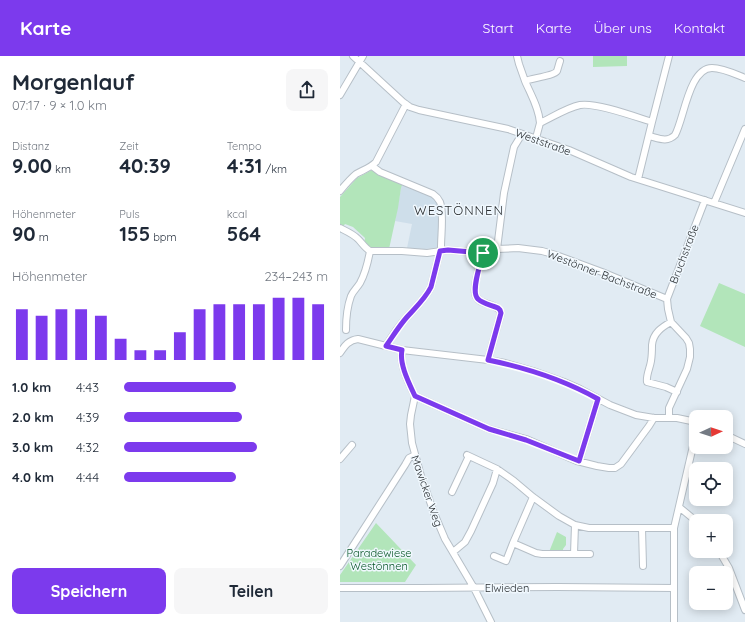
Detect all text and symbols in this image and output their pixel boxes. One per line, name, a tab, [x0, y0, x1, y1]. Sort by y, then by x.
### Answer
text: Karte	[20, 16, 72, 40]
text: Start	[482, 19, 514, 37]
text: Karte	[536, 19, 572, 37]
text: Über uns	[594, 19, 652, 37]
text: Kontakt	[674, 19, 725, 37]
text: Morgenlauf	[12, 68, 135, 96]
button: share	[286, 69, 328, 111]
text: 07:17 · 9 × 1.0 km	[12, 97, 107, 113]
street label: Weststraße	[513, 125, 573, 159]
text: Distanz	[12, 139, 49, 153]
text: Zeit	[119, 139, 139, 153]
text: Tempo	[227, 139, 262, 153]
text: 9.00	[12, 153, 52, 178]
text: 40:39	[119, 153, 171, 178]
text: 4:31	[227, 153, 262, 178]
text: km	[52, 162, 71, 176]
text: /km	[262, 162, 287, 176]
district label: WESTÖNNEN	[414, 202, 504, 218]
text: Höhenmeter	[12, 207, 76, 221]
text: Puls	[119, 207, 140, 221]
text: kcal	[227, 207, 247, 221]
text: 90	[12, 221, 36, 246]
text: 155	[119, 221, 150, 246]
text: 564	[227, 221, 261, 246]
street label: Bruchstraße	[666, 222, 702, 286]
text: m	[36, 230, 49, 244]
text: bpm	[150, 230, 177, 244]
pin	[466, 236, 500, 270]
icon: arrive	[472, 242, 494, 264]
street label: Westönner Bachstraße	[545, 247, 659, 301]
text: Höhenmeter	[12, 268, 87, 284]
text: 234–243 m	[264, 268, 328, 284]
text: 1.0 km	[12, 379, 51, 395]
text: 4:43	[76, 379, 99, 395]
text: 2.0 km	[12, 409, 54, 425]
text: 4:39	[76, 409, 99, 425]
north arrow	[689, 410, 733, 454]
map controls	[689, 410, 733, 610]
text: 3.0 km	[12, 439, 53, 455]
text: 4:32	[76, 439, 99, 455]
street label: Mawicker Weg	[408, 453, 446, 529]
button: locate	[689, 462, 733, 506]
text: 4.0 km	[12, 469, 54, 485]
text: 4:44	[76, 469, 99, 485]
button: +	[689, 514, 733, 558]
park label: Paradewiese Westönnen	[346, 546, 412, 573]
button: −	[689, 566, 733, 610]
button: Speichern	[12, 568, 166, 614]
button: Teilen	[174, 568, 328, 614]
street label: Elwieden	[485, 581, 529, 595]

